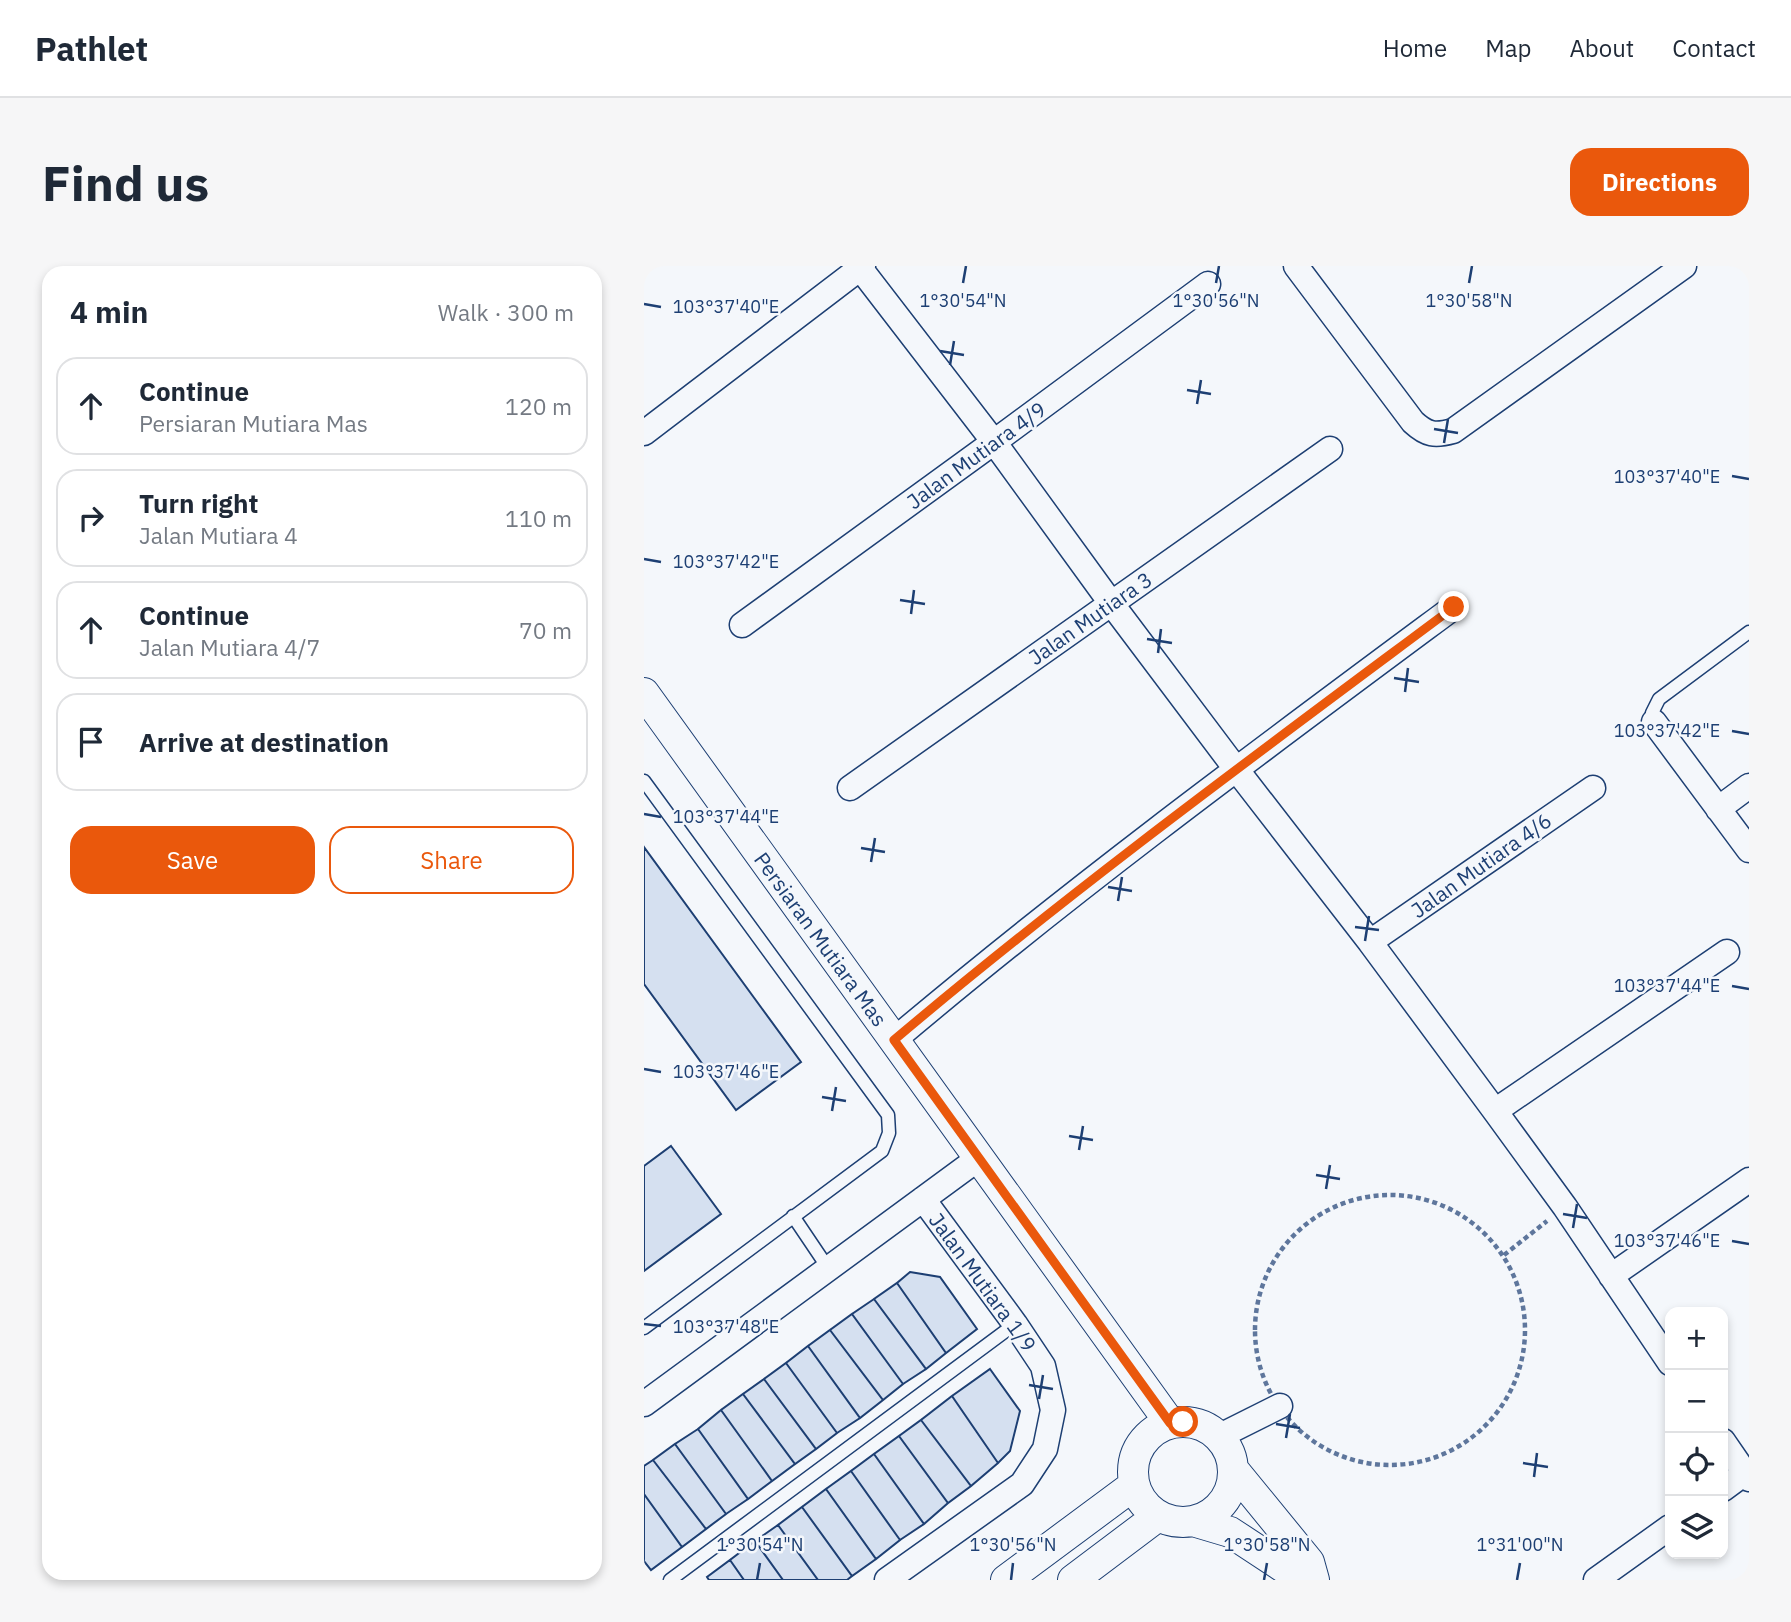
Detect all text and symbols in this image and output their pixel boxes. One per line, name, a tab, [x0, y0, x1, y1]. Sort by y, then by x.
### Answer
text: Pathlet	[35, 27, 148, 70]
text: Home	[1383, 32, 1447, 64]
text: Map	[1485, 32, 1531, 64]
text: About	[1569, 32, 1634, 64]
text: Contact	[1672, 32, 1756, 64]
button: Directions	[1570, 148, 1749, 216]
text: Find us	[42, 151, 209, 214]
text: 1°30'54"N	[919, 289, 1007, 312]
text: 1°30'56"N	[1172, 289, 1260, 312]
text: 1°30'58"N	[1425, 289, 1513, 312]
text: 4 min	[70, 292, 148, 331]
text: 103°37'40"E	[673, 295, 779, 318]
text: Walk · 300 m	[438, 297, 574, 327]
text: Continue	[139, 374, 249, 408]
icon: ahead	[72, 387, 110, 425]
text: 120 m	[505, 391, 572, 421]
street label: Jalan Mutiara 4/9	[901, 395, 1051, 515]
text: Persiaran Mutiara Mas	[139, 408, 368, 438]
text: 103°37'40"E	[1614, 465, 1720, 488]
text: Turn right	[139, 486, 258, 520]
icon: right	[72, 499, 110, 537]
text: 110 m	[505, 503, 572, 533]
text: Jalan Mutiara 4	[139, 520, 298, 550]
text: 103°37'42"E	[673, 550, 779, 573]
street label: Jalan Mutiara 3	[1023, 565, 1157, 671]
route end	[1438, 591, 1469, 622]
text: Continue	[139, 598, 249, 632]
icon: ahead	[72, 611, 110, 649]
text: 70 m	[519, 615, 572, 645]
text: Jalan Mutiara 4/7	[139, 632, 320, 662]
text: 103°37'42"E	[1614, 719, 1720, 742]
icon: arrive	[72, 723, 110, 761]
text: Arrive at destination	[139, 725, 389, 759]
text: 103°37'44"E	[673, 805, 779, 828]
street label: Jalan Mutiara 4/6	[1405, 806, 1557, 924]
button: Save	[70, 826, 315, 894]
button: Share	[329, 826, 574, 894]
street label: Persiaran Mutiara Mas	[748, 846, 894, 1032]
text: 103°37'44"E	[1614, 974, 1720, 997]
text: 103°37'46"E	[673, 1060, 779, 1083]
street label: Jalan Mutiara 1/9	[923, 1207, 1043, 1357]
text: 103°37'46"E	[1614, 1229, 1720, 1252]
map controls	[1665, 1307, 1728, 1559]
button: +	[1665, 1307, 1728, 1370]
text: 103°37'48"E	[673, 1315, 779, 1338]
button: −	[1665, 1370, 1728, 1433]
route start	[1167, 1406, 1198, 1437]
button: locate	[1665, 1433, 1728, 1496]
button: layers	[1665, 1496, 1728, 1559]
text: 1°30'54"N	[716, 1533, 804, 1556]
text: 1°30'56"N	[969, 1533, 1057, 1556]
text: 1°30'58"N	[1223, 1533, 1311, 1556]
text: 1°31'00"N	[1476, 1533, 1564, 1556]

